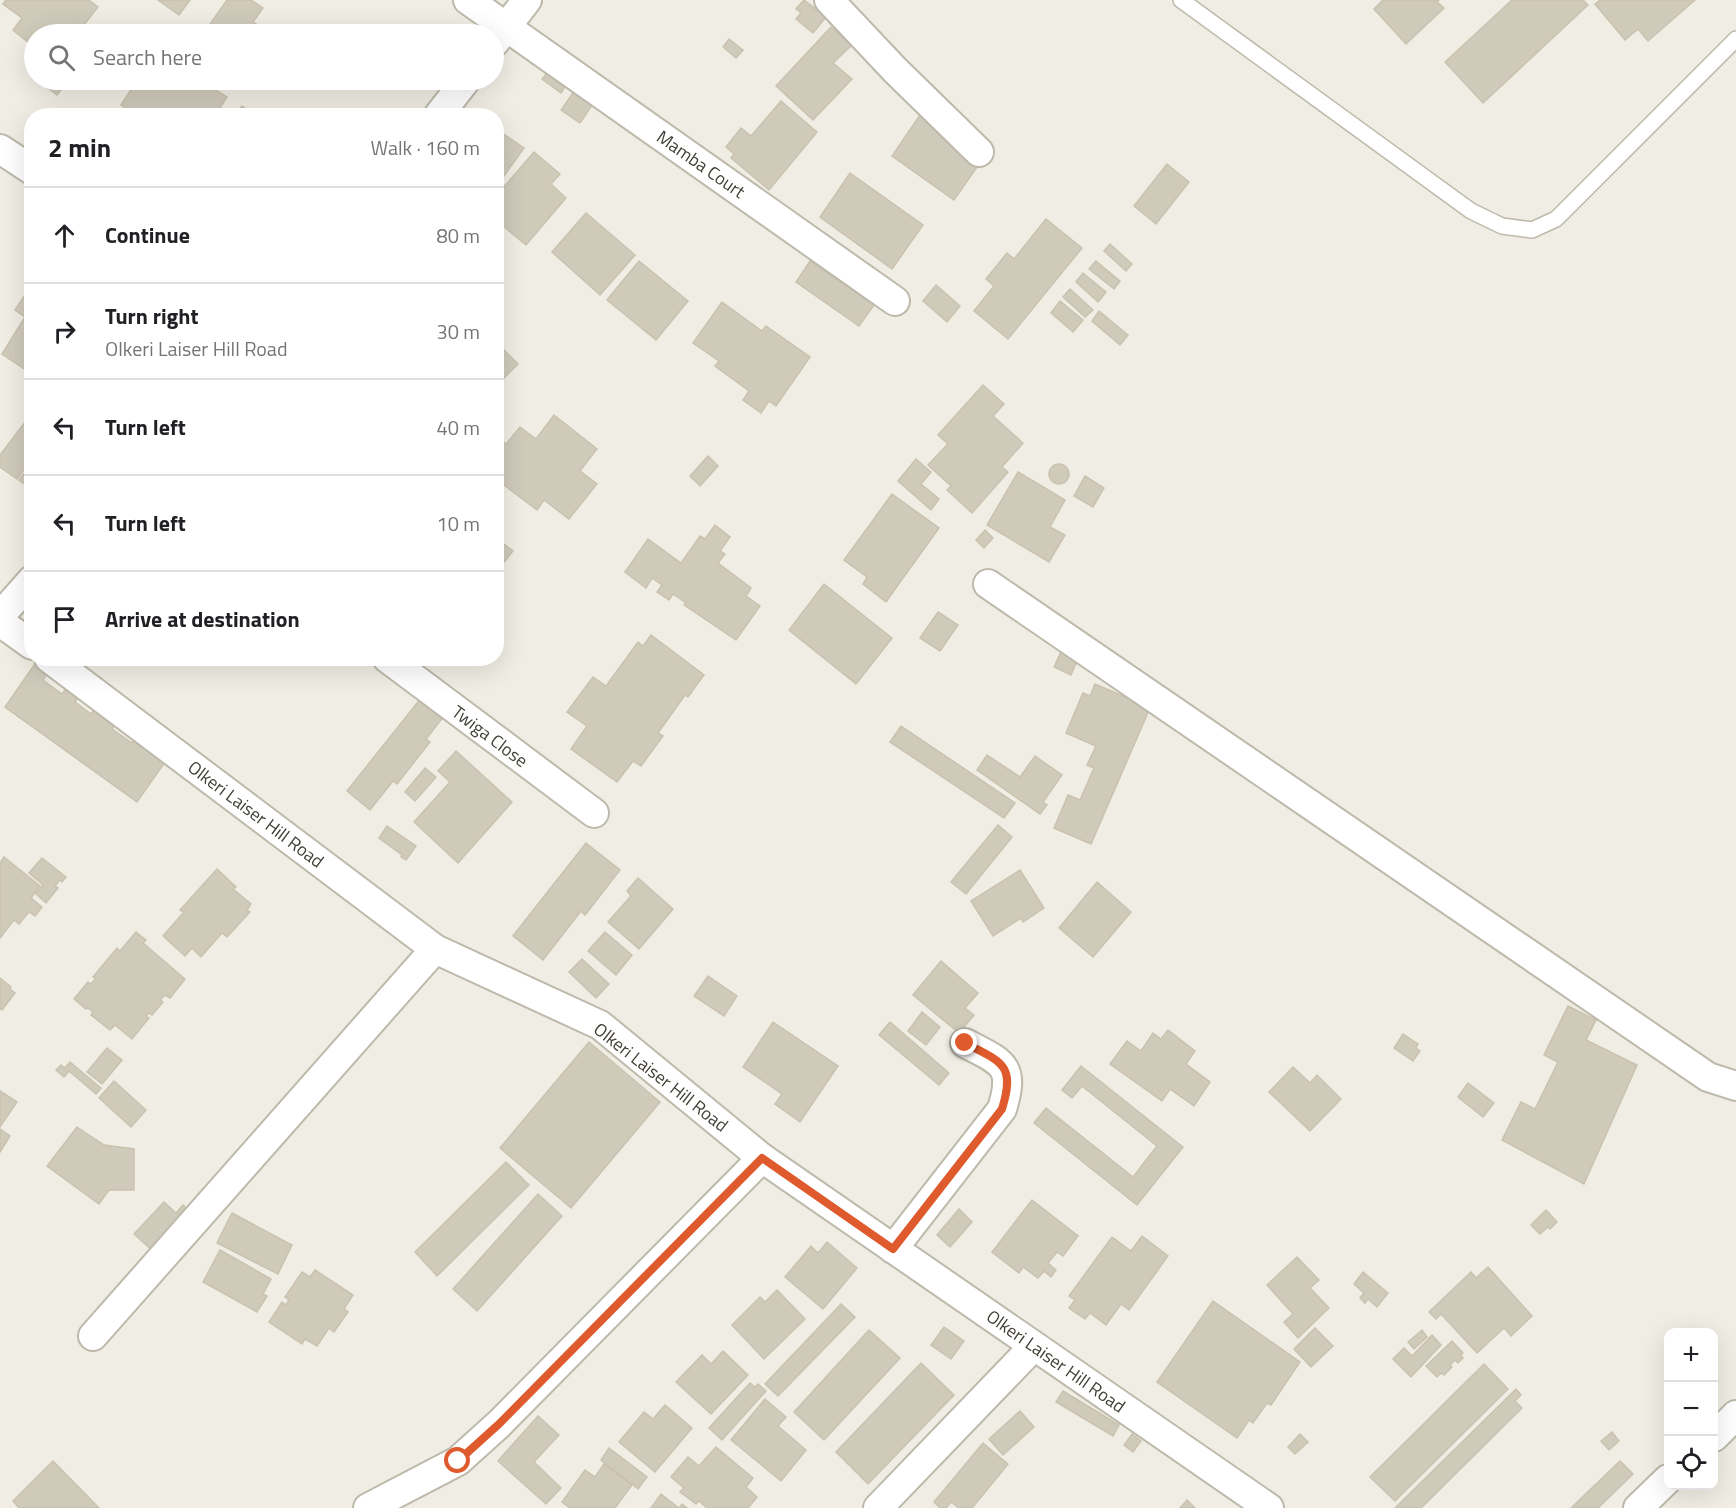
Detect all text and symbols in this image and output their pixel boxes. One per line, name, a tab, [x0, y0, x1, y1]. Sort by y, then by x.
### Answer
search box	[24, 24, 504, 90]
text: Search here	[93, 40, 202, 74]
icon: search	[45, 41, 78, 74]
street label: Mamba Court	[651, 123, 751, 205]
text: 2 min	[48, 128, 111, 167]
text: Walk · 160 m	[371, 132, 480, 163]
text: Continue	[105, 218, 190, 252]
icon: ahead	[48, 219, 81, 252]
text: 80 m	[436, 220, 480, 251]
text: Turn right	[105, 299, 199, 333]
icon: right	[48, 315, 81, 348]
text: 30 m	[436, 316, 480, 347]
text: Olkeri Laiser Hill Road	[105, 333, 287, 364]
text: Turn left	[105, 410, 186, 444]
icon: left	[48, 411, 81, 444]
text: 40 m	[436, 412, 480, 443]
text: Turn left	[105, 506, 186, 540]
icon: left	[48, 507, 81, 540]
text: 10 m	[436, 508, 480, 539]
text: Arrive at destination	[105, 602, 300, 636]
icon: arrive	[48, 603, 81, 636]
street label: Twiga Close	[446, 698, 534, 774]
street label: Olkeri Laiser Hill Road	[182, 754, 330, 874]
street label: Olkeri Laiser Hill Road	[588, 1016, 734, 1138]
route end	[951, 1029, 977, 1055]
street label: Olkeri Laiser Hill Road	[981, 1303, 1131, 1419]
map controls	[1664, 1328, 1718, 1490]
button: +	[1664, 1328, 1718, 1382]
button: −	[1664, 1382, 1718, 1436]
button: locate	[1664, 1436, 1718, 1490]
route start	[444, 1447, 470, 1473]

